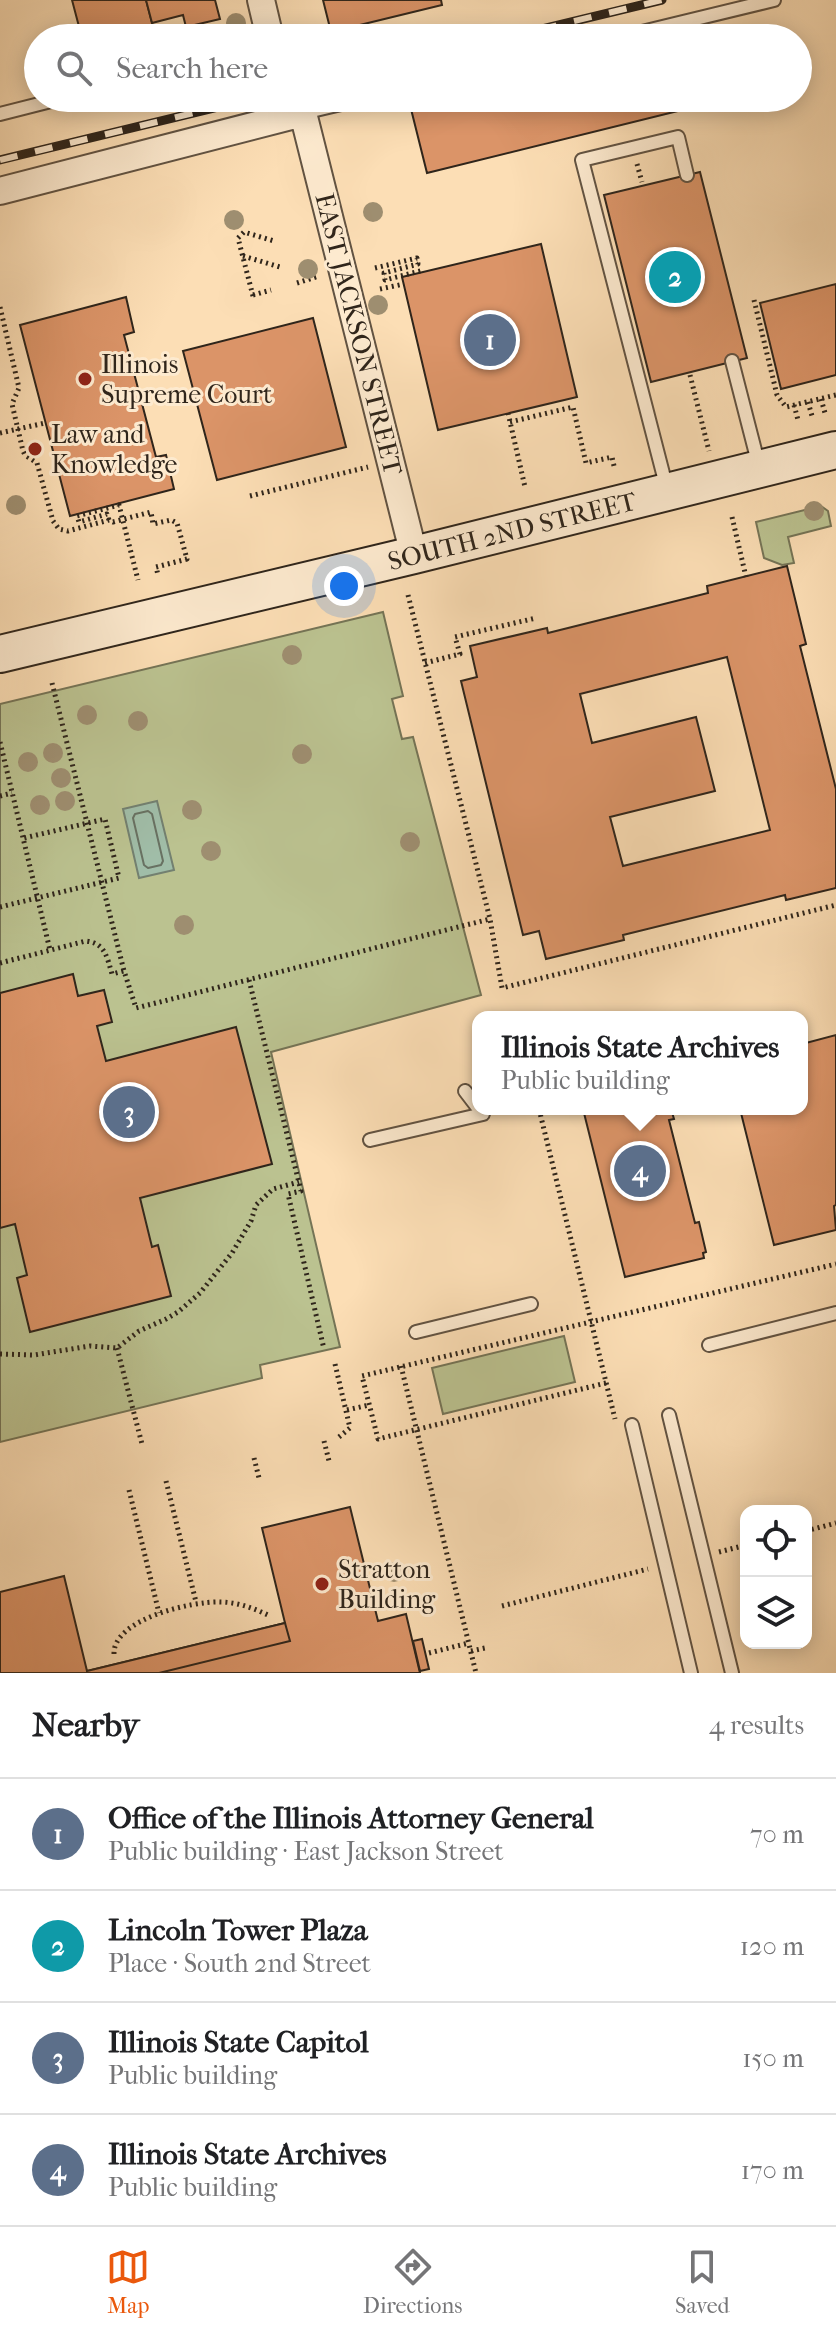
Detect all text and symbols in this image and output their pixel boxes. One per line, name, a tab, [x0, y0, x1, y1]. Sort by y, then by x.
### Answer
search box	[24, 24, 812, 112]
icon: search	[52, 46, 96, 90]
text: Search here	[116, 51, 268, 86]
street label: EAST JACKSON STREET	[308, 190, 409, 479]
pin: 2	[649, 247, 701, 307]
pin: 1	[464, 310, 516, 370]
place label: Illinois Supreme Court	[101, 349, 273, 410]
marker: Illinois Supreme Court	[76, 370, 94, 388]
place label: Law and Knowledge	[51, 419, 178, 480]
marker: Law and Knowledge	[26, 440, 44, 458]
street label: SOUTH 2ND STREET	[385, 485, 640, 577]
your location	[324, 566, 364, 606]
popup	[472, 1011, 808, 1115]
text: Illinois State Archives	[501, 1030, 779, 1065]
text: Public building	[501, 1065, 670, 1096]
pin: 3	[103, 1082, 155, 1142]
pin: 4	[614, 1141, 666, 1201]
map controls	[740, 1505, 812, 1649]
button: locate	[740, 1505, 812, 1577]
place label: Stratton Building	[338, 1554, 436, 1615]
marker: Stratton Building	[313, 1575, 331, 1593]
button: layers	[740, 1577, 812, 1649]
text: Nearby	[32, 1705, 139, 1745]
text: 4 results	[709, 1710, 804, 1741]
text: Office of the Illinois Attorney General	[108, 1801, 594, 1836]
text: 1	[53, 1819, 63, 1850]
text: 70 m	[750, 1819, 804, 1850]
text: Public building · East Jackson Street	[108, 1836, 504, 1867]
text: Lincoln Tower Plaza	[108, 1913, 368, 1948]
text: 2	[51, 1931, 65, 1962]
text: 120 m	[740, 1931, 804, 1962]
text: Place · South 2nd Street	[108, 1948, 371, 1979]
text: Illinois State Capitol	[108, 2025, 369, 2060]
text: 3	[53, 2043, 63, 2074]
text: 150 m	[742, 2043, 804, 2074]
text: Public building	[108, 2060, 277, 2091]
text: Illinois State Archives	[108, 2137, 387, 2172]
text: 4	[50, 2155, 66, 2186]
text: 170 m	[741, 2155, 804, 2186]
text: Public building	[108, 2172, 277, 2203]
tab: Map	[106, 2245, 150, 2319]
tab: Directions	[363, 2245, 462, 2319]
tab: Saved	[675, 2245, 730, 2319]

